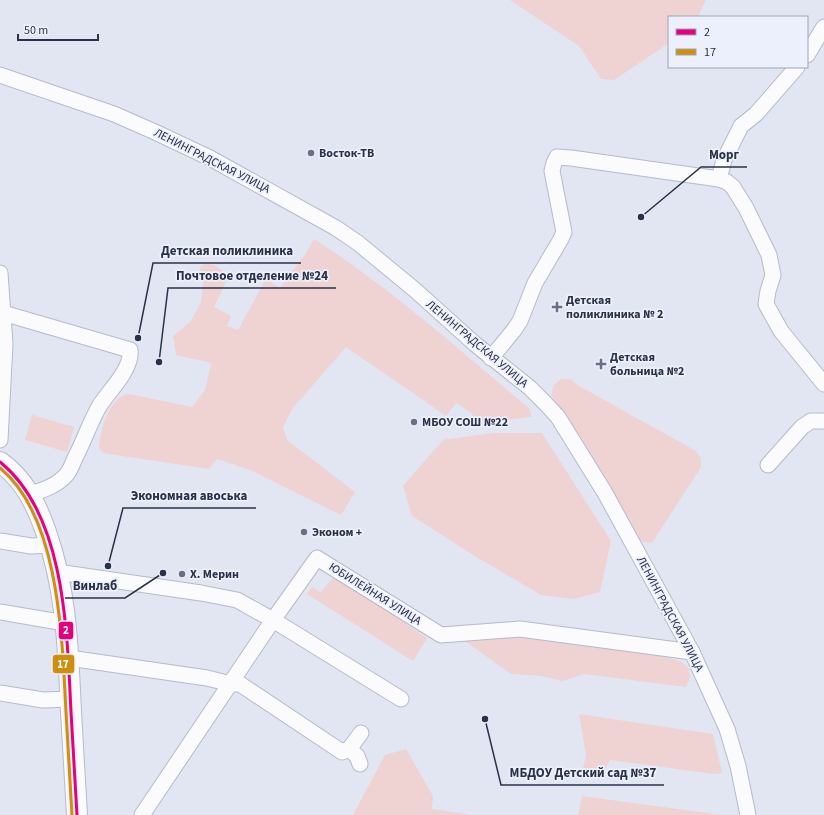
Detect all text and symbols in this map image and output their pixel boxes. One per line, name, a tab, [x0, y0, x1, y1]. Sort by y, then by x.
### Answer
scale bar	[18, 16, 98, 42]
legend	[668, 16, 808, 68]
text: 50 m	[24, 22, 48, 39]
text: 2	[704, 24, 710, 41]
text: 17	[704, 44, 716, 61]
street label: ЛЕНИНГРАДСКАЯ УЛИЦА	[151, 124, 274, 198]
callout: Морг	[701, 142, 747, 167]
place label: Восток-ТВ	[319, 145, 374, 162]
text: Морг	[709, 146, 739, 164]
marker: Восток-ТВ	[306, 148, 316, 158]
callout: Детская поликлиника	[153, 238, 301, 263]
text: Детская поликлиника	[161, 242, 293, 260]
callout: Почтовое отделение №24	[168, 263, 336, 288]
text: Почтовое отделение №24	[176, 267, 328, 285]
place label: Детская поликлиника № 2	[566, 292, 663, 323]
street label: ЛЕНИНГРАДСКАЯ УЛИЦА	[422, 296, 532, 392]
marker: Детская поликлиника № 2	[551, 301, 563, 313]
place label: Детская больница №2	[610, 349, 684, 380]
marker: Детская больница №2	[595, 358, 607, 370]
place label: МБОУ СОШ №22	[422, 414, 508, 431]
marker: МБОУ СОШ №22	[409, 417, 419, 427]
callout: Экономная авоська	[123, 483, 256, 508]
text: Экономная авоська	[131, 487, 247, 505]
place label: Эконом +	[312, 524, 362, 541]
marker: Эконом +	[299, 527, 309, 537]
street label: ЛЕНИНГРАДСКАЯ УЛИЦА	[632, 553, 708, 675]
street label: ЮБИЛЕЙНАЯ УЛИЦА	[325, 559, 425, 630]
place label: Х. Мерин	[190, 566, 239, 583]
marker: Х. Мерин	[177, 569, 187, 579]
callout: Винлаб	[65, 573, 125, 598]
text: Винлаб	[73, 577, 117, 595]
line badge: 2	[58, 621, 74, 640]
text: 2	[63, 623, 69, 638]
line badge: 17	[52, 654, 75, 674]
text: 17	[57, 657, 69, 672]
callout: МБДОУ Детский сад №37	[501, 760, 664, 785]
text: МБДОУ Детский сад №37	[509, 764, 657, 782]

